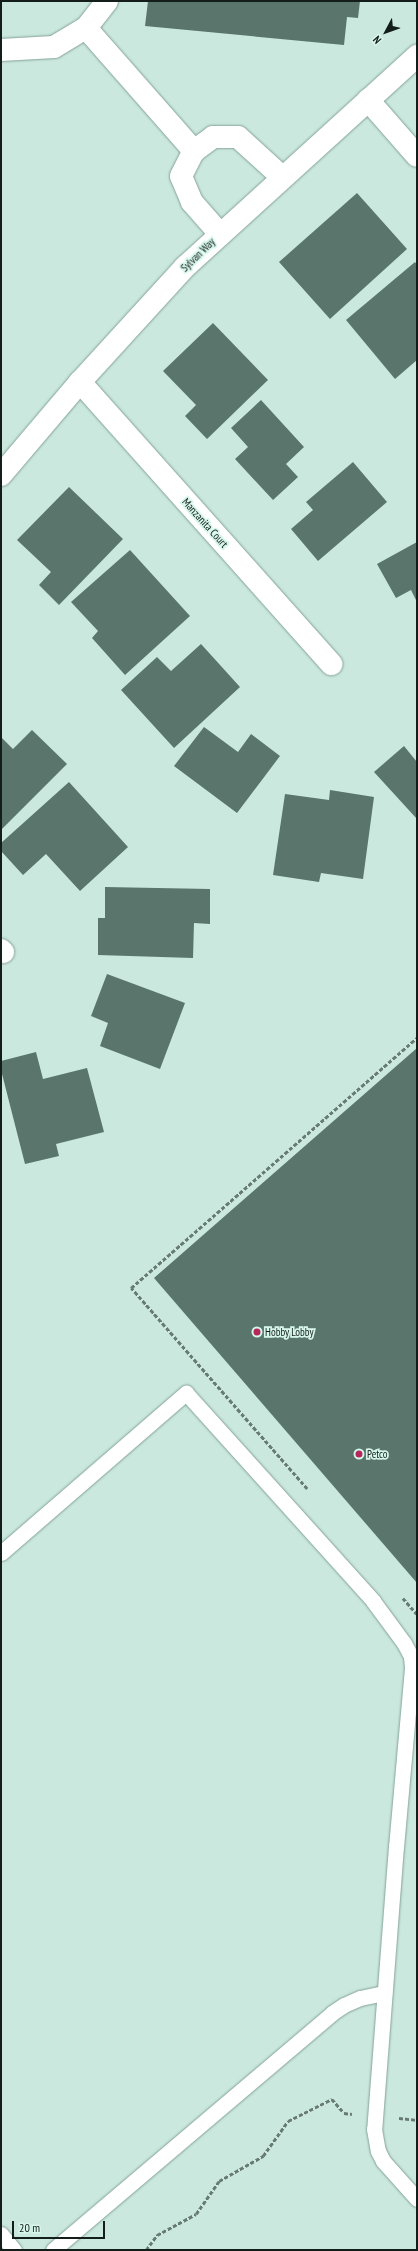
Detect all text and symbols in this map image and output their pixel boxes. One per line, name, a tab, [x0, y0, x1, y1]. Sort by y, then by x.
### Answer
north arrow	[366, 12, 406, 52]
text: N	[370, 33, 384, 47]
street label: Sylvan Way	[178, 235, 218, 275]
street label: Manzanita Court	[179, 495, 231, 551]
place label: Hobby Lobby	[265, 1325, 314, 1339]
marker: Hobby Lobby	[252, 1327, 262, 1337]
place label: Petco	[367, 1447, 388, 1461]
marker: Petco	[354, 1449, 364, 1459]
scale bar	[14, 2213, 107, 2239]
text: 20 m	[19, 2220, 40, 2235]

